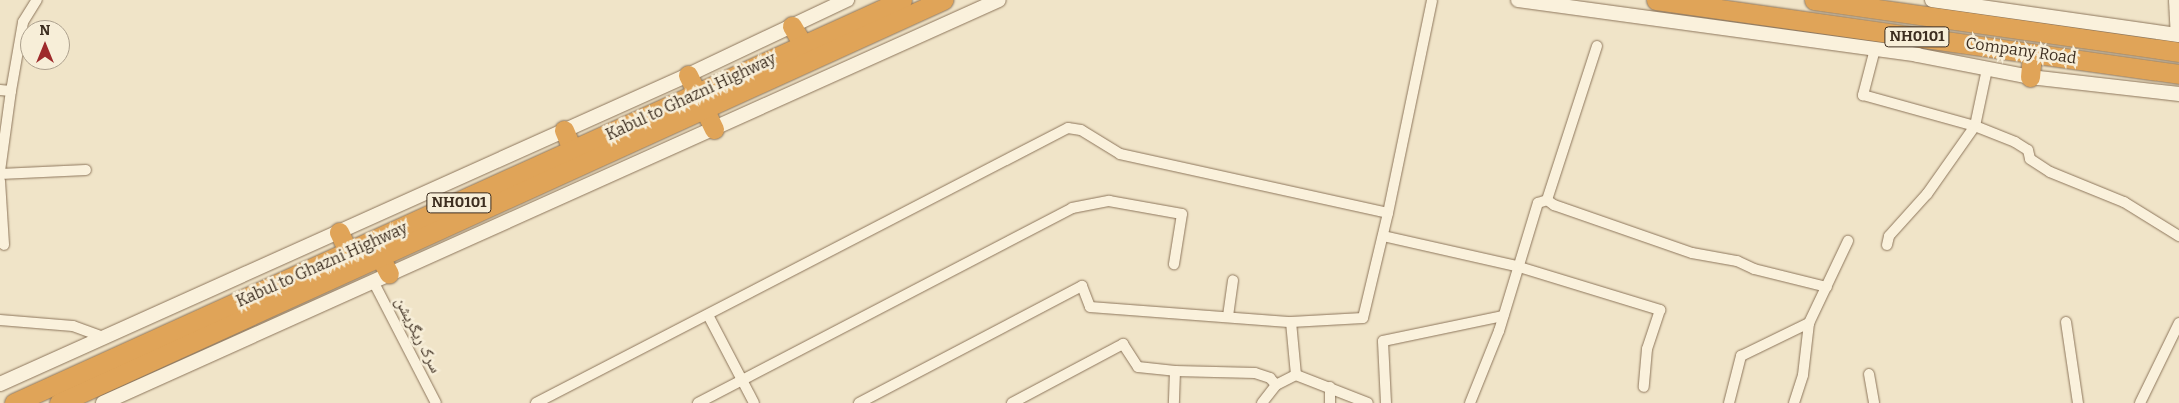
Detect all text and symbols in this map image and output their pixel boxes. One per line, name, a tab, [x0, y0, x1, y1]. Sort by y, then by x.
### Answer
north arrow	[20, 20, 70, 70]
text: N	[40, 22, 50, 39]
road number: NH0101	[1883, 24, 1951, 50]
street label: Company Road	[1964, 34, 2078, 68]
street label: Kabul to Ghazni Highway	[603, 49, 779, 145]
road number: NH0101	[425, 190, 493, 216]
street label: Kabul to Ghazni Highway	[233, 219, 411, 311]
street label: سرک ریگریشن	[391, 294, 445, 376]

